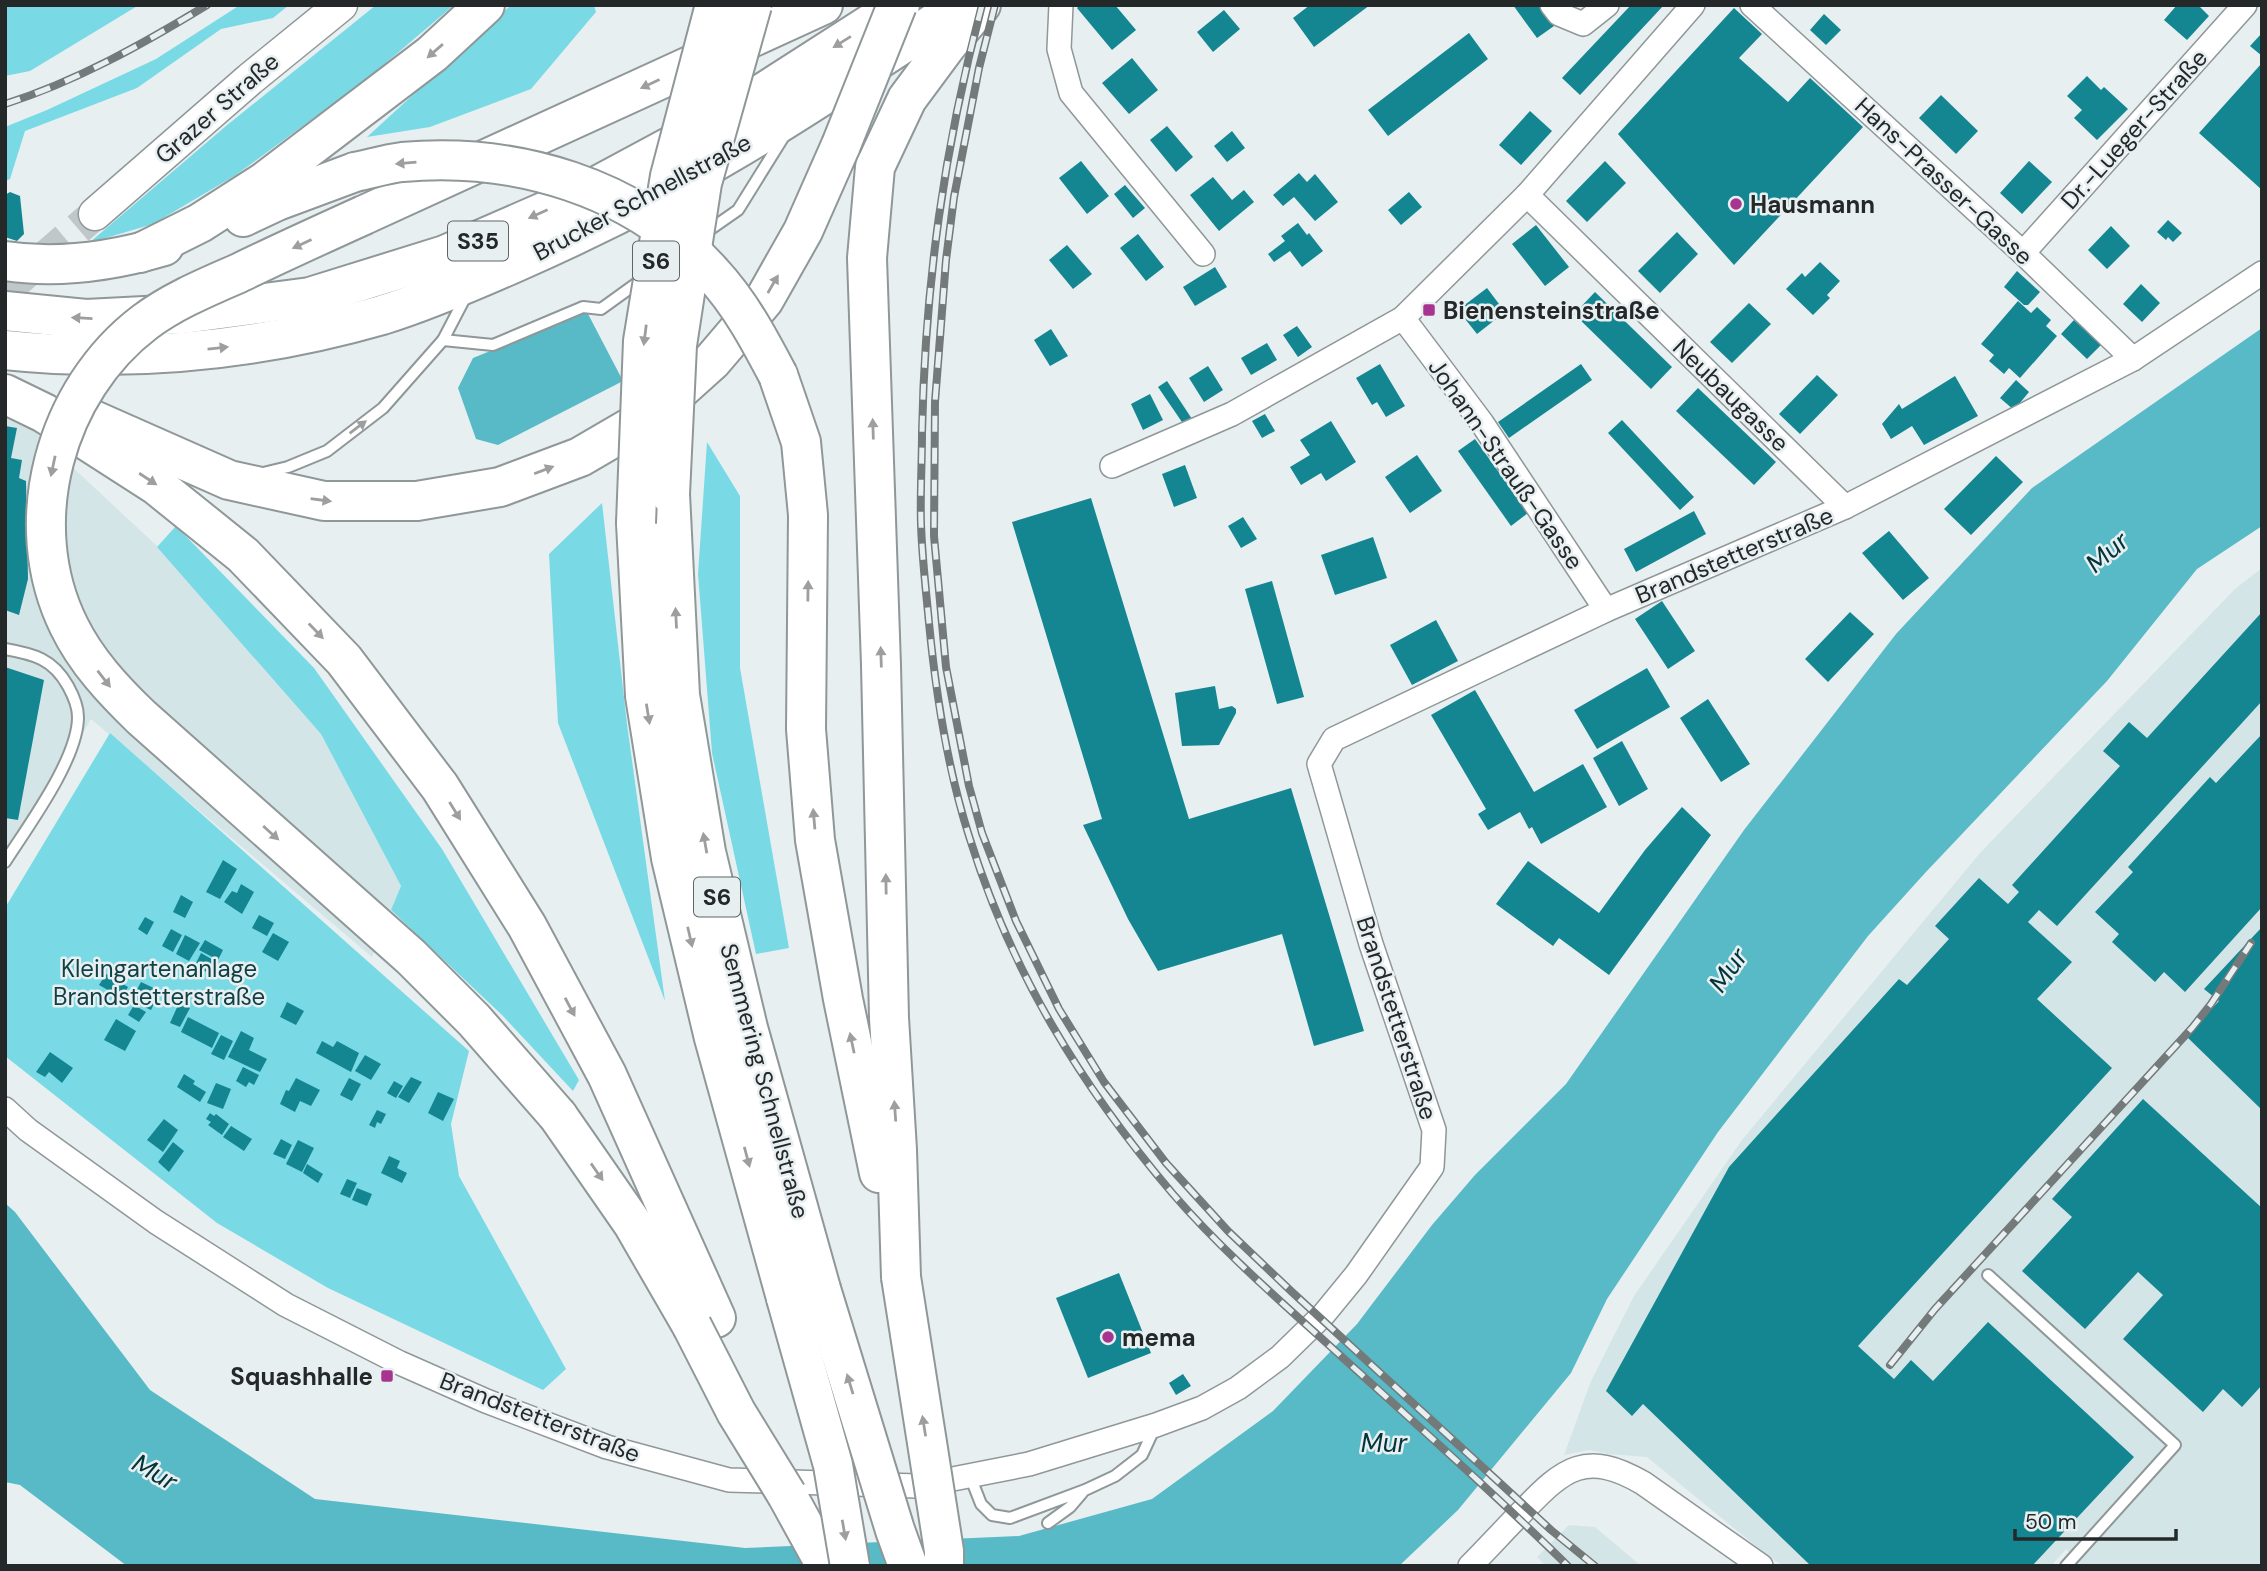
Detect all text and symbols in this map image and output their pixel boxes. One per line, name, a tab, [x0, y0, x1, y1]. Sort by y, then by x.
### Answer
one-way arrow	[833, 35, 852, 48]
street label: Dr.-Lueger-Straße	[2054, 42, 2214, 216]
one-way arrow	[426, 43, 443, 58]
street label: Grazer Straße	[149, 46, 285, 170]
one-way arrow	[640, 79, 660, 90]
street label: Hans-Prasser-Gasse	[1848, 90, 2040, 272]
street label: Brucker Schnellstraße	[528, 126, 756, 268]
one-way arrow	[394, 158, 416, 169]
place label: Hausmann	[1750, 189, 1875, 220]
marker: Hausmann	[1728, 196, 1744, 212]
one-way arrow	[528, 208, 548, 220]
road number: S35	[448, 222, 508, 260]
one-way arrow	[292, 238, 312, 249]
road number: S6	[633, 242, 679, 280]
one-way arrow	[767, 274, 779, 294]
place label: Bienensteinstraße	[1443, 295, 1660, 326]
marker: Bienensteinstraße	[1421, 302, 1437, 318]
one-way arrow	[71, 313, 93, 324]
one-way arrow	[639, 324, 650, 346]
street label: Neubaugasse	[1666, 332, 1796, 458]
one-way arrow	[207, 342, 229, 353]
street label: Johann-Strauß-Gasse	[1421, 353, 1591, 575]
one-way arrow	[868, 418, 879, 440]
one-way arrow	[349, 420, 367, 434]
one-way arrow	[47, 455, 58, 477]
one-way arrow	[534, 465, 555, 476]
one-way arrow	[138, 473, 157, 486]
one-way arrow	[310, 494, 332, 505]
street label: Brandstetterstraße	[1630, 499, 1838, 611]
water label: Mur	[2078, 523, 2137, 580]
one-way arrow	[802, 580, 814, 602]
one-way arrow	[671, 607, 682, 629]
one-way arrow	[308, 622, 324, 639]
one-way arrow	[875, 645, 887, 667]
one-way arrow	[97, 669, 112, 687]
one-way arrow	[643, 703, 654, 725]
one-way arrow	[449, 801, 462, 820]
one-way arrow	[808, 807, 819, 829]
one-way arrow	[263, 825, 280, 840]
one-way arrow	[699, 832, 710, 854]
one-way arrow	[880, 873, 892, 895]
road number: S6	[694, 877, 740, 916]
street label: Brandstetterstraße	[1349, 912, 1445, 1124]
one-way arrow	[685, 926, 696, 948]
street label: Semmering Schnellstraße	[713, 940, 817, 1222]
water label: Mur	[1701, 940, 1756, 999]
park label: Kleingartenanlage Brandstetterstraße	[53, 953, 265, 1012]
one-way arrow	[565, 997, 576, 1017]
one-way arrow	[846, 1032, 857, 1054]
one-way arrow	[889, 1100, 900, 1122]
one-way arrow	[742, 1146, 753, 1168]
one-way arrow	[590, 1163, 604, 1181]
place label: mema	[1122, 1322, 1196, 1353]
marker: mema	[1100, 1329, 1116, 1345]
place label: Squashhalle	[230, 1361, 373, 1392]
street label: Brandstetterstraße	[435, 1365, 645, 1469]
marker: Squashhalle	[379, 1368, 395, 1384]
one-way arrow	[845, 1373, 855, 1394]
one-way arrow	[918, 1414, 929, 1436]
water label: Mur	[1361, 1426, 1409, 1460]
water label: Mur	[126, 1446, 185, 1499]
scale bar	[2015, 1498, 2176, 1542]
text: 50 m	[2025, 1508, 2076, 1536]
one-way arrow	[839, 1519, 850, 1541]

